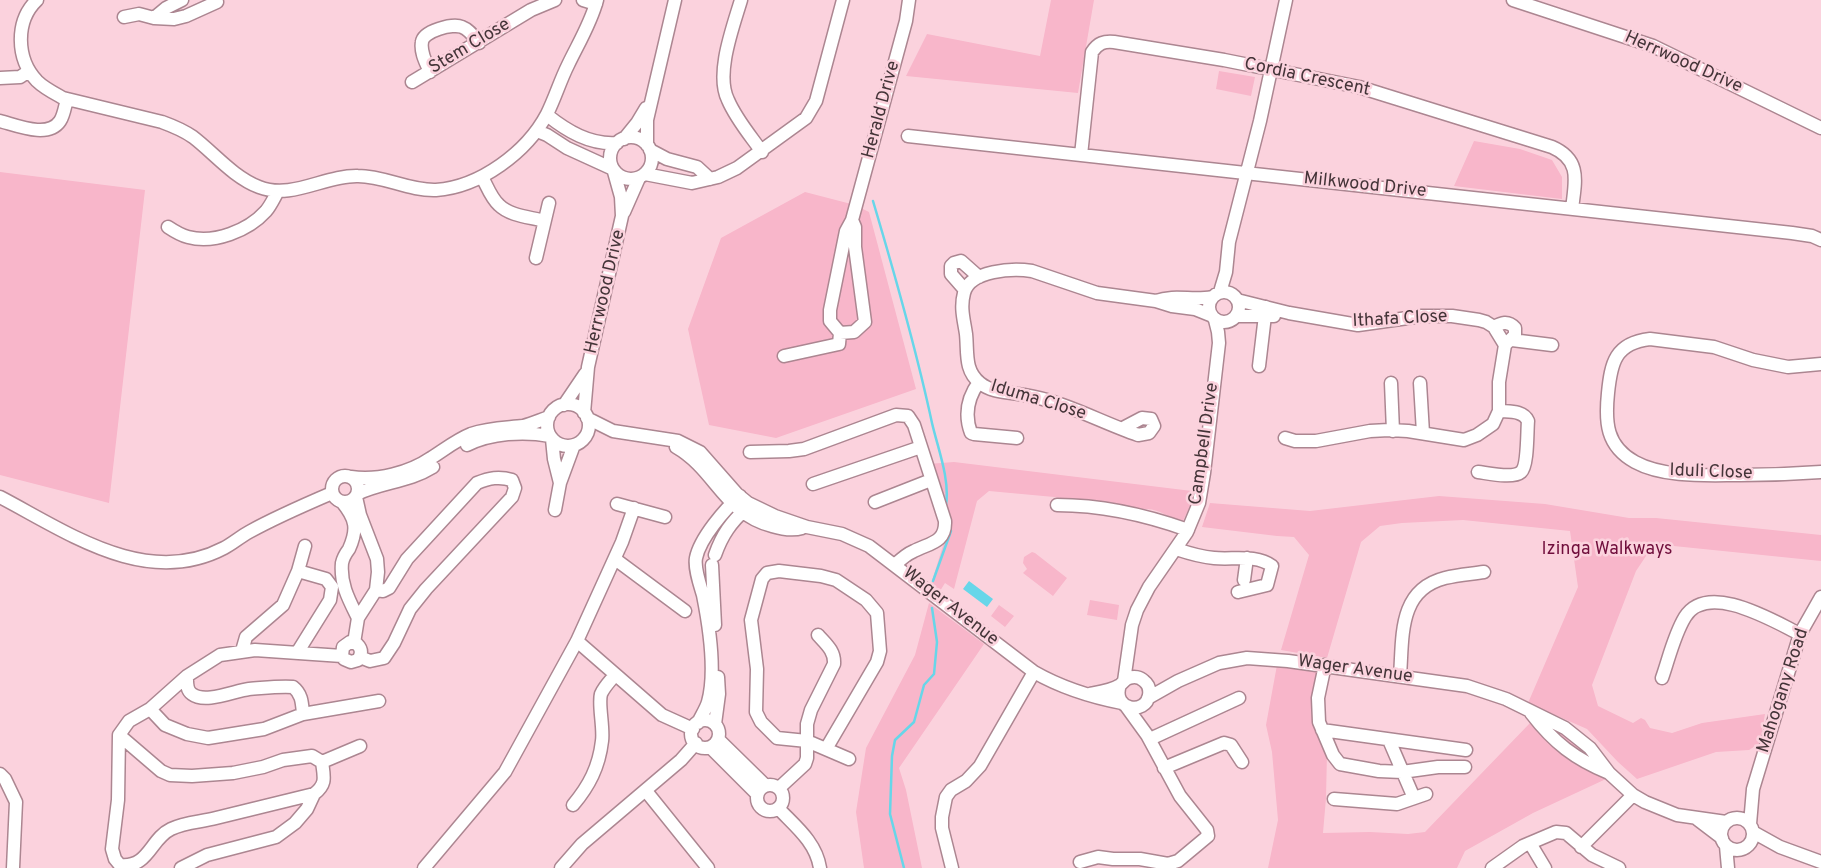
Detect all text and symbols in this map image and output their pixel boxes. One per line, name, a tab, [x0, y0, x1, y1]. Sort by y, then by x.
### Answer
street label: Stem Close	[426, 14, 514, 80]
street label: Herrwood Drive	[1621, 27, 1745, 99]
street label: Cordia Crescent	[1242, 54, 1372, 102]
street label: Herald Drive	[859, 59, 905, 161]
street label: Milkwood Drive	[1303, 169, 1427, 203]
street label: Herrwood Drive	[581, 228, 631, 356]
street label: Ithafa Close	[1352, 307, 1448, 333]
street label: Iduma Close	[988, 376, 1088, 426]
street label: Campbell Drive	[1186, 381, 1224, 507]
street label: Iduli Close	[1669, 461, 1753, 485]
park label: Izinga Walkways	[1542, 539, 1672, 561]
street label: Wager Avenue	[898, 563, 1002, 651]
street label: Mahogany Road	[1754, 626, 1814, 756]
street label: Wager Avenue	[1296, 651, 1414, 689]

